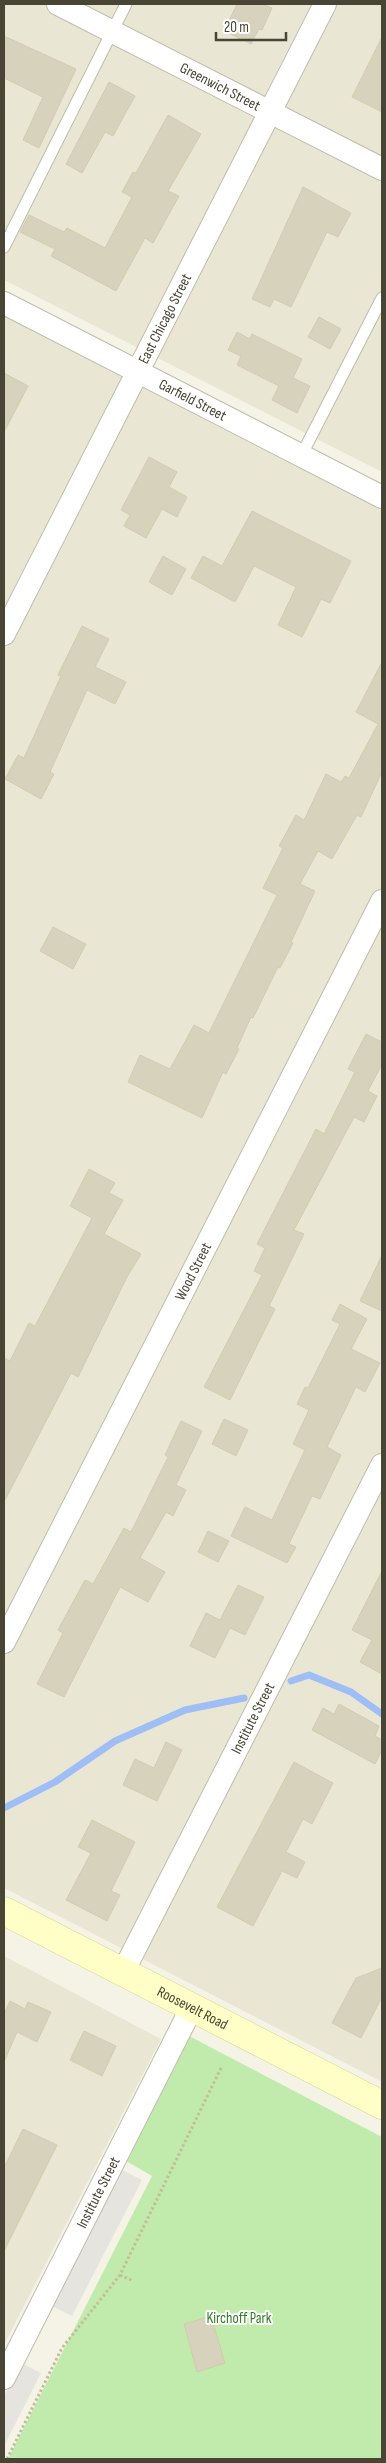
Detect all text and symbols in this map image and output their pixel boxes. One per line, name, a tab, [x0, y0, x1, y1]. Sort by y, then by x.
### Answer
scale bar	[216, 10, 286, 42]
text: 20 m	[224, 18, 249, 37]
street label: Greenwich Street	[177, 58, 264, 115]
street label: East Chicago Street	[134, 270, 196, 367]
street label: Garfield Street	[156, 375, 230, 425]
street label: Wood Street	[170, 1239, 216, 1304]
street label: Institute Street	[227, 1679, 279, 1757]
street label: Roosevelt Road	[154, 1982, 231, 2034]
street label: Institute Street	[72, 2153, 124, 2231]
park label: Kirchoff Park	[206, 2309, 272, 2328]

